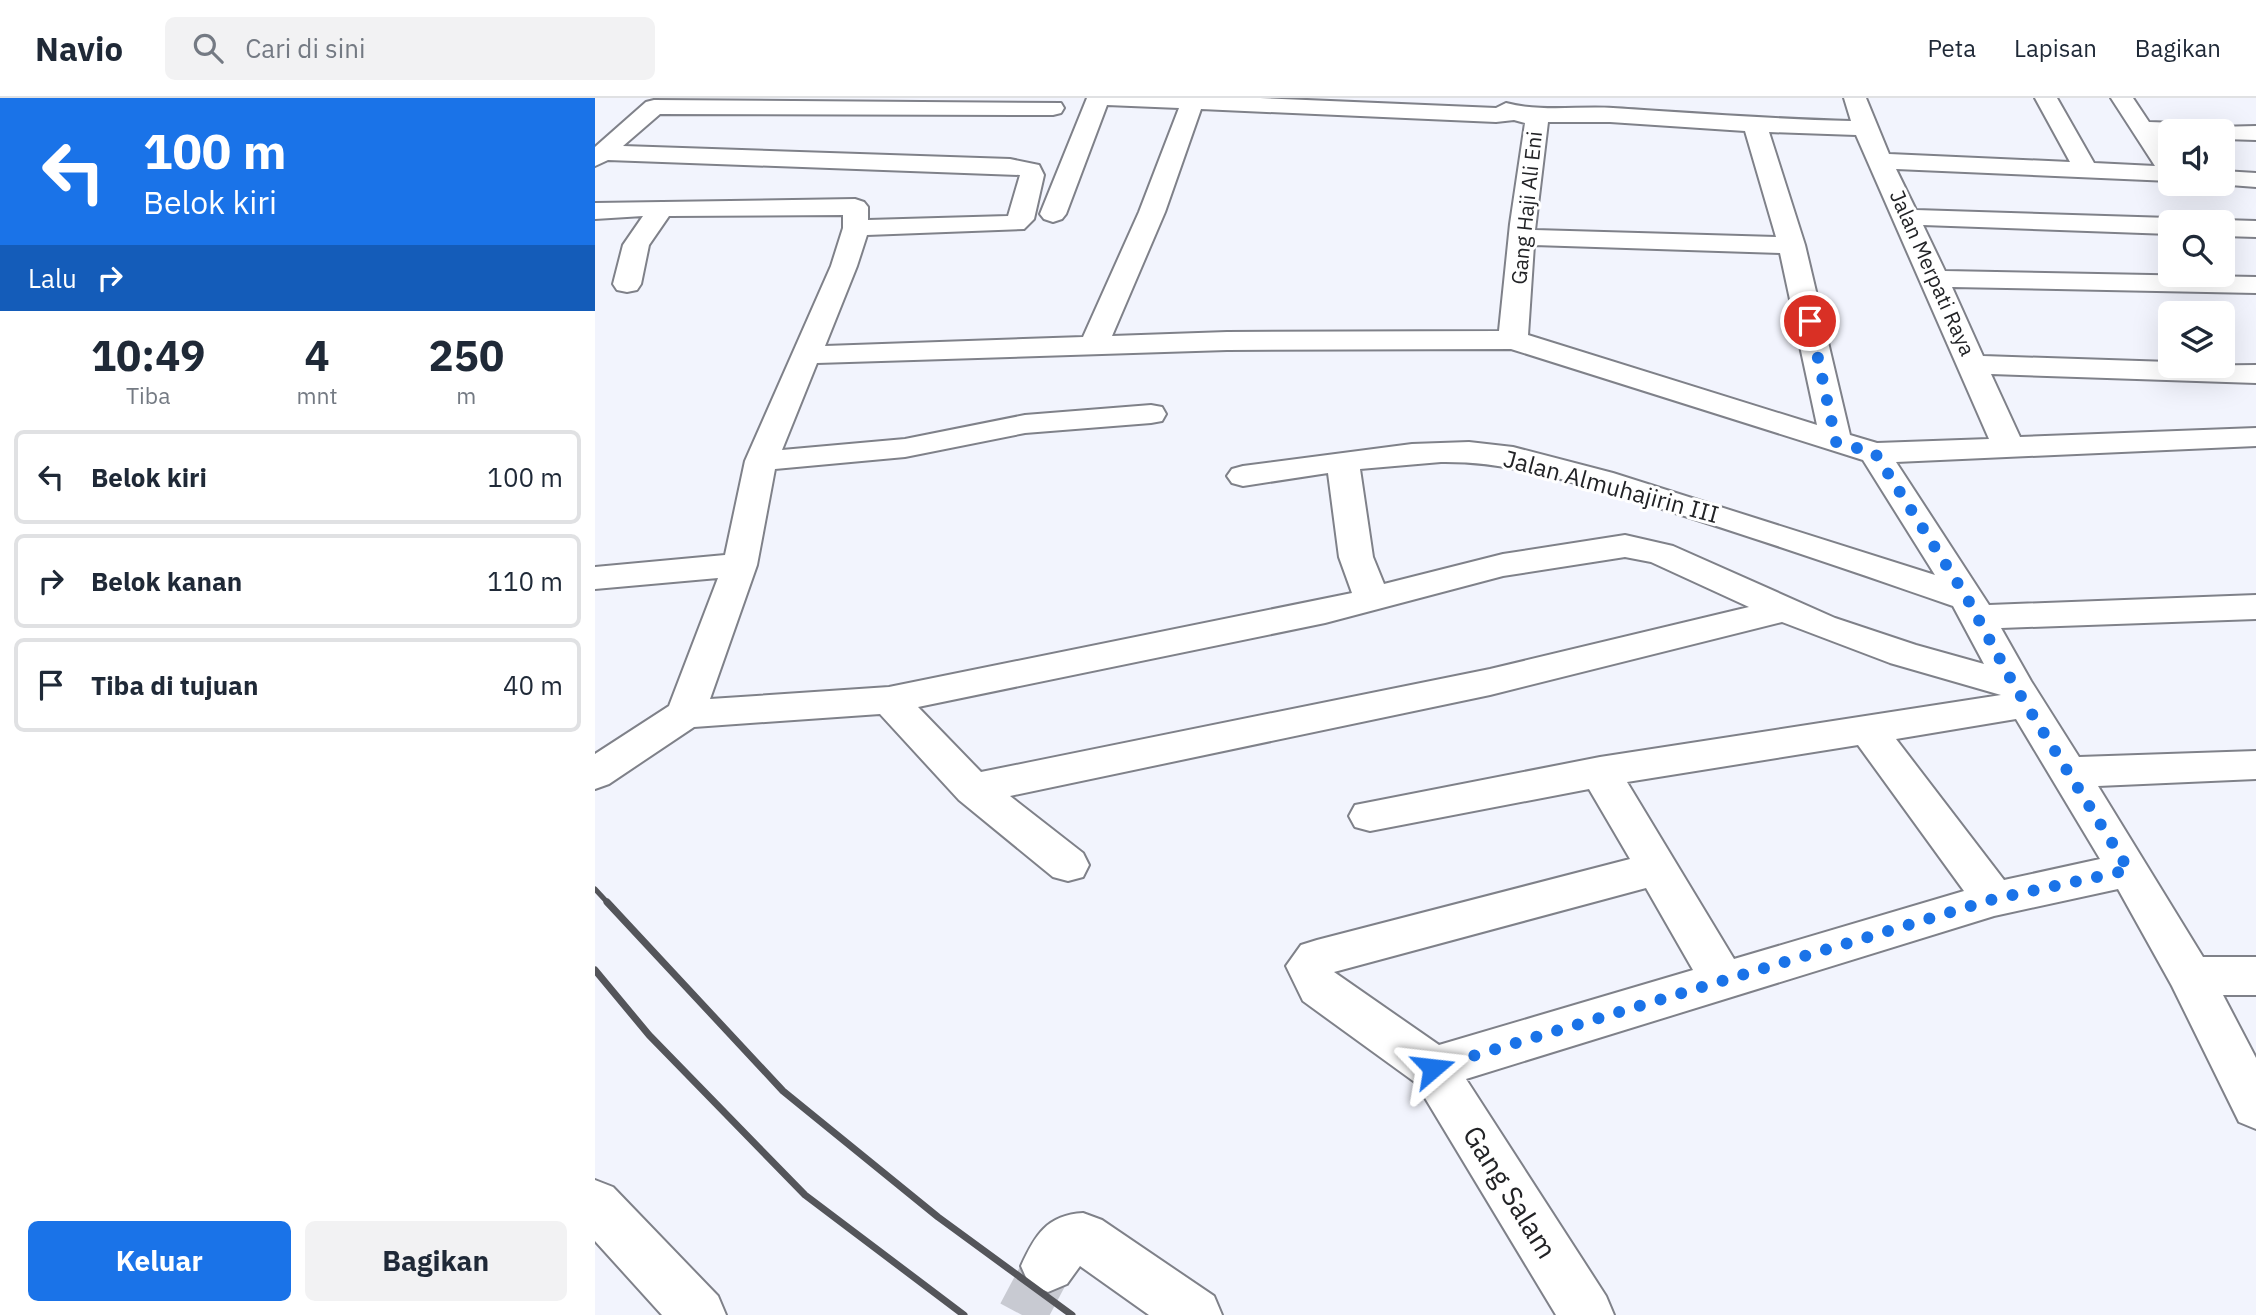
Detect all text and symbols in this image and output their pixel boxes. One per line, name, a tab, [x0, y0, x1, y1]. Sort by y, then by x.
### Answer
search box	[165, 17, 655, 80]
text: Navio	[35, 27, 123, 70]
icon: search	[189, 29, 227, 67]
text: Cari di sini	[245, 31, 366, 65]
text: Peta	[1928, 32, 1976, 64]
text: Lapisan	[2014, 32, 2097, 64]
text: Bagikan	[2135, 32, 2221, 64]
text: 100 m	[143, 119, 287, 182]
map controls	[2158, 119, 2235, 378]
button: sound	[2158, 119, 2235, 196]
icon: left	[28, 126, 119, 217]
street label: Gang Haji Ali Eni	[1504, 130, 1548, 286]
text: Belok kiri	[143, 181, 277, 223]
street label: Jalan Merpati Raya	[1884, 185, 1982, 360]
button: search	[2158, 210, 2235, 287]
icon: right	[91, 259, 129, 297]
text: Lalu	[28, 261, 77, 295]
pin	[1780, 291, 1840, 351]
button: layers	[2158, 301, 2235, 378]
icon: arrive	[1791, 302, 1829, 340]
text: 10:49	[91, 328, 206, 383]
text: 4	[304, 328, 330, 383]
text: 250	[429, 328, 504, 383]
text: Tiba	[126, 380, 170, 410]
text: mnt	[296, 380, 338, 410]
text: m	[456, 380, 476, 410]
street label: Jalan Almuhajirin III	[1500, 442, 1722, 530]
icon: left	[32, 458, 70, 496]
text: Belok kiri	[91, 460, 207, 494]
text: 100 m	[487, 460, 563, 494]
icon: right	[32, 562, 70, 600]
text: Belok kanan	[91, 564, 242, 598]
text: 110 m	[487, 564, 563, 598]
icon: arrive	[32, 666, 70, 704]
text: Tiba di tujuan	[91, 668, 258, 702]
text: 40 m	[503, 668, 563, 702]
position arrow	[1396, 1031, 1470, 1105]
street label: Gang Salam	[1455, 1118, 1566, 1265]
button: Keluar	[28, 1221, 291, 1301]
button: Bagikan	[305, 1221, 567, 1301]

